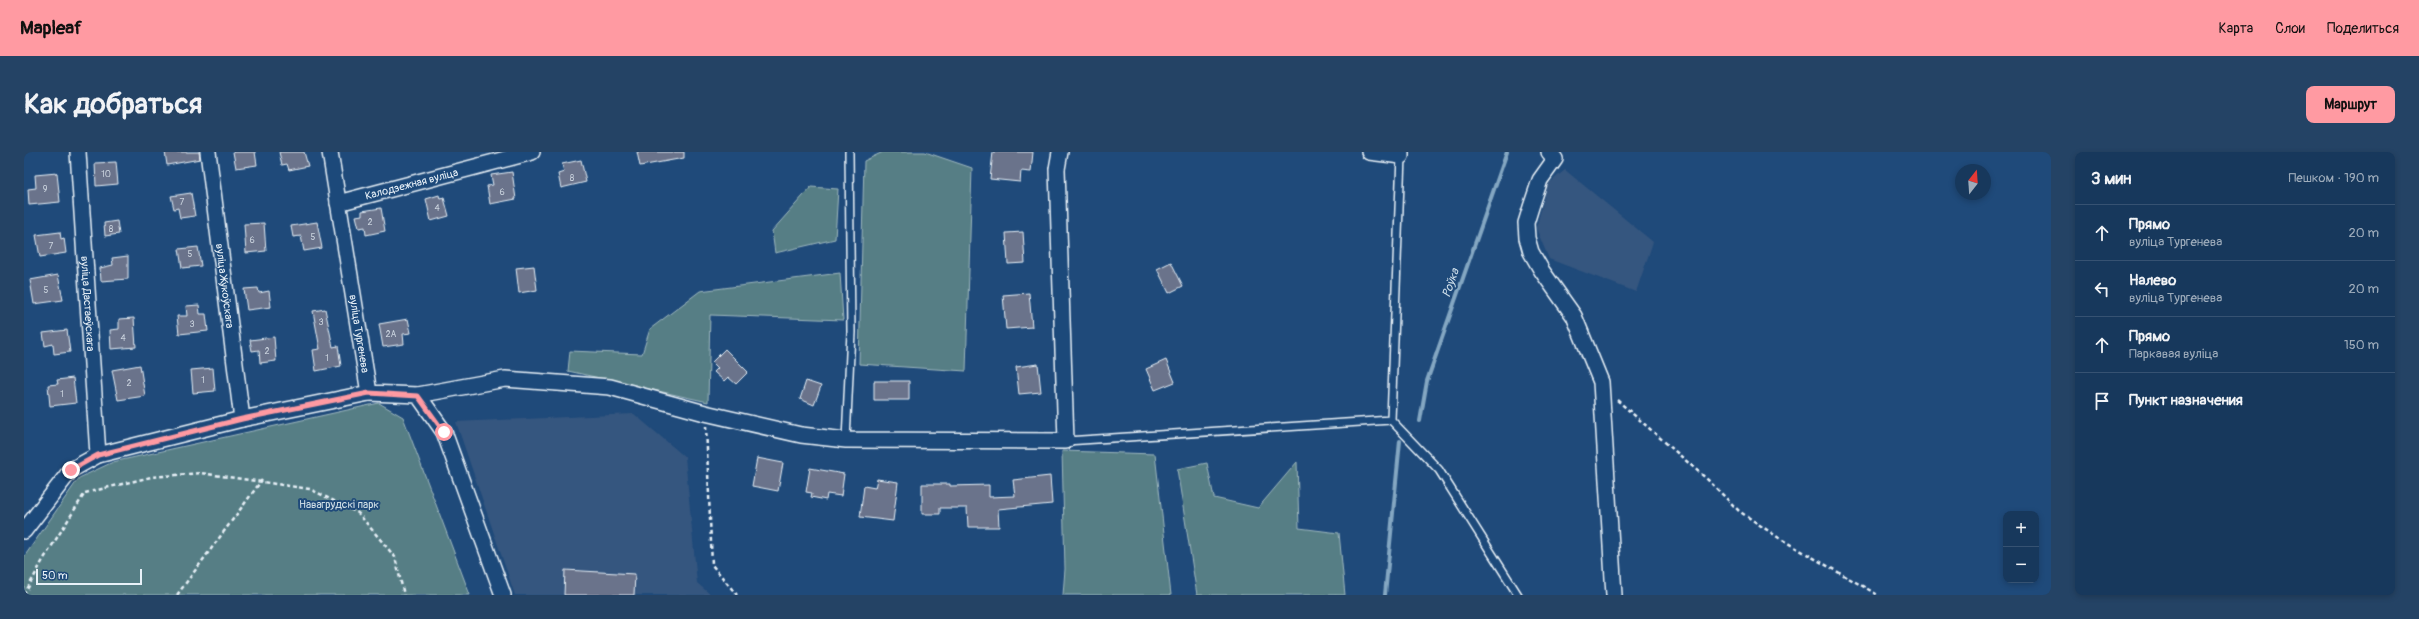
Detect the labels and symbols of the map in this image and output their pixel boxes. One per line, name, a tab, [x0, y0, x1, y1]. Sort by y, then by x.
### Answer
north arrow	[1955, 164, 1991, 200]
street label: Калодзежная вуліца	[364, 165, 459, 202]
house number: 10	[101, 169, 111, 180]
house number: 8	[570, 173, 575, 184]
house number: 9	[43, 184, 48, 195]
house number: 6	[499, 187, 505, 198]
house number: 7	[180, 197, 185, 208]
house number: 4	[434, 203, 440, 214]
house number: 2	[367, 217, 373, 228]
house number: 8	[109, 224, 114, 235]
house number: 5	[311, 232, 316, 243]
house number: 6	[249, 235, 255, 246]
house number: 7	[49, 241, 54, 252]
street label: вуліца Жукоўскага	[213, 243, 237, 329]
house number: 5	[188, 249, 193, 260]
street label: вуліца Дастаеўскага	[78, 256, 98, 352]
water label: Роўка	[1439, 265, 1463, 299]
house number: 5	[44, 285, 49, 296]
street label: вуліца Тургенева	[347, 294, 372, 374]
house number: 3	[318, 317, 324, 328]
house number: 3	[189, 319, 195, 330]
house number: 2А	[386, 329, 397, 340]
house number: 4	[120, 333, 126, 344]
house number: 2	[264, 346, 270, 357]
house number: 1	[325, 353, 329, 364]
house number: 1	[201, 375, 205, 386]
house number: 2	[126, 378, 132, 389]
house number: 1	[60, 389, 64, 400]
route start	[435, 423, 453, 441]
route end	[62, 461, 80, 479]
park label: Навагрудскі парк	[299, 498, 379, 511]
scale bar	[36, 567, 142, 586]

